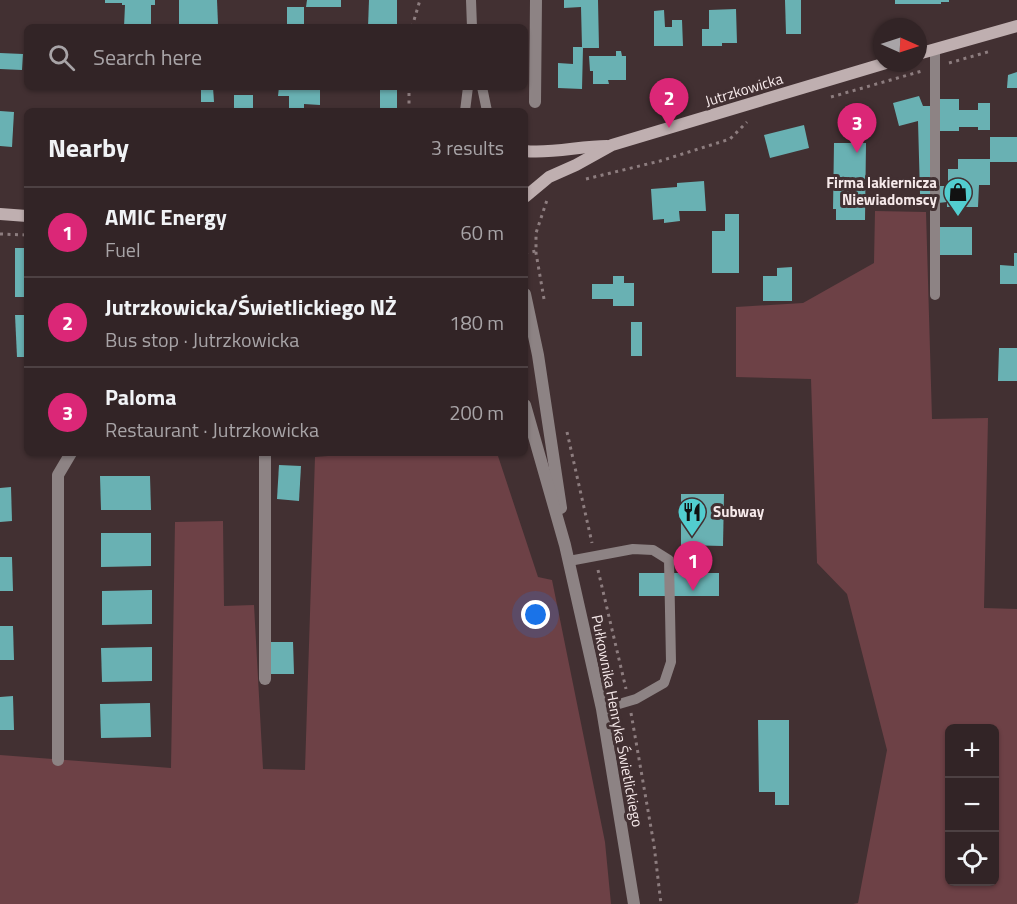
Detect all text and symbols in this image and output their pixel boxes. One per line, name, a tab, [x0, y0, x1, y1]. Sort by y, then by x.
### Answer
north arrow	[873, 18, 927, 72]
search box	[24, 24, 528, 90]
text: Search here	[93, 40, 202, 74]
icon: search	[45, 41, 78, 74]
street label: Jutrzkowicka	[702, 67, 786, 112]
pin: 2	[650, 78, 688, 128]
pin: 3	[838, 104, 876, 153]
text: Nearby	[48, 128, 129, 167]
text: 3 results	[431, 132, 504, 163]
place label: Firma lakiernicza Niewiadomscy	[826, 171, 937, 211]
shop icon: Firma lakiernicza Niewiadomscy	[942, 176, 974, 218]
text: AMIC Energy	[105, 200, 227, 234]
text: 1	[62, 217, 73, 248]
text: 60 m	[460, 217, 504, 248]
text: Fuel	[105, 234, 141, 265]
text: Jutrzkowicka/Świetlickiego NŻ	[105, 290, 397, 324]
text: 2	[62, 307, 73, 338]
text: 180 m	[449, 307, 504, 338]
text: Bus stop · Jutrzkowicka	[105, 324, 299, 355]
text: Paloma	[105, 380, 176, 414]
text: 3	[62, 397, 73, 428]
text: 200 m	[449, 397, 504, 428]
text: Restaurant · Jutrzkowicka	[105, 414, 319, 445]
restaurant icon: Subway	[676, 496, 708, 538]
place label: Subway	[713, 500, 765, 523]
pin: 1	[674, 542, 712, 591]
your location	[521, 600, 550, 629]
street label: Pułkownika Henryka Świetlickiego	[586, 613, 649, 829]
map controls	[945, 724, 999, 886]
button: +	[945, 724, 999, 778]
button: −	[945, 778, 999, 832]
button: locate	[945, 832, 999, 886]

